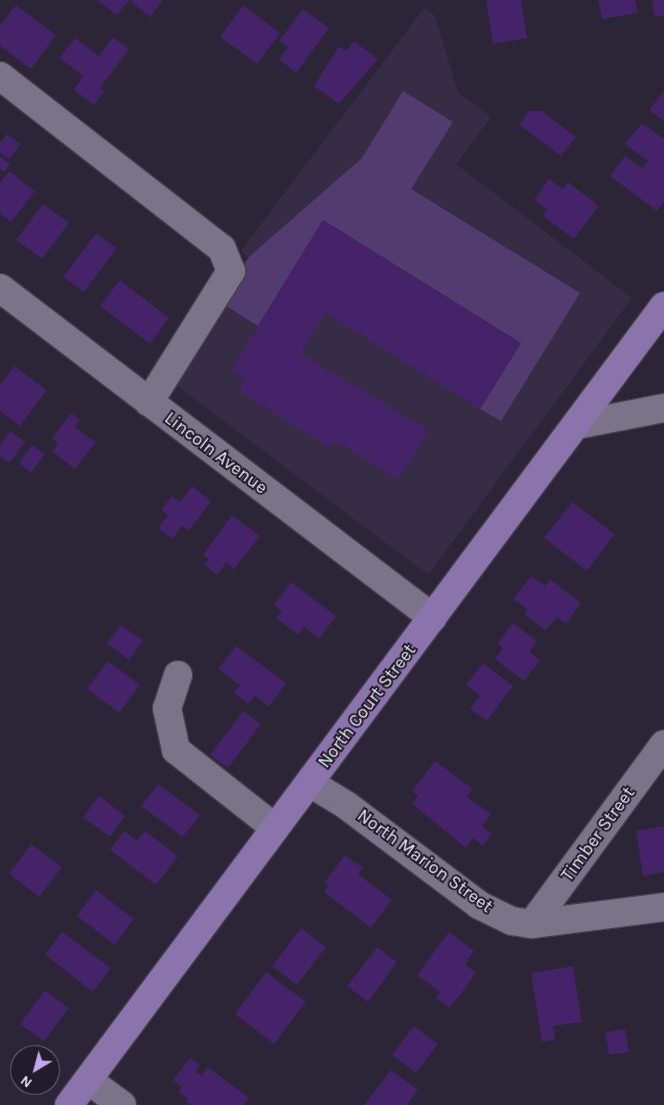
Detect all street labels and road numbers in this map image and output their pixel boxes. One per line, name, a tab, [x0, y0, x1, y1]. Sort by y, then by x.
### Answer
street label: Lincoln Avenue	[160, 407, 272, 499]
street label: North Court Street	[313, 640, 421, 772]
street label: Timber Street	[557, 783, 639, 885]
street label: North Marion Street	[353, 805, 497, 917]

